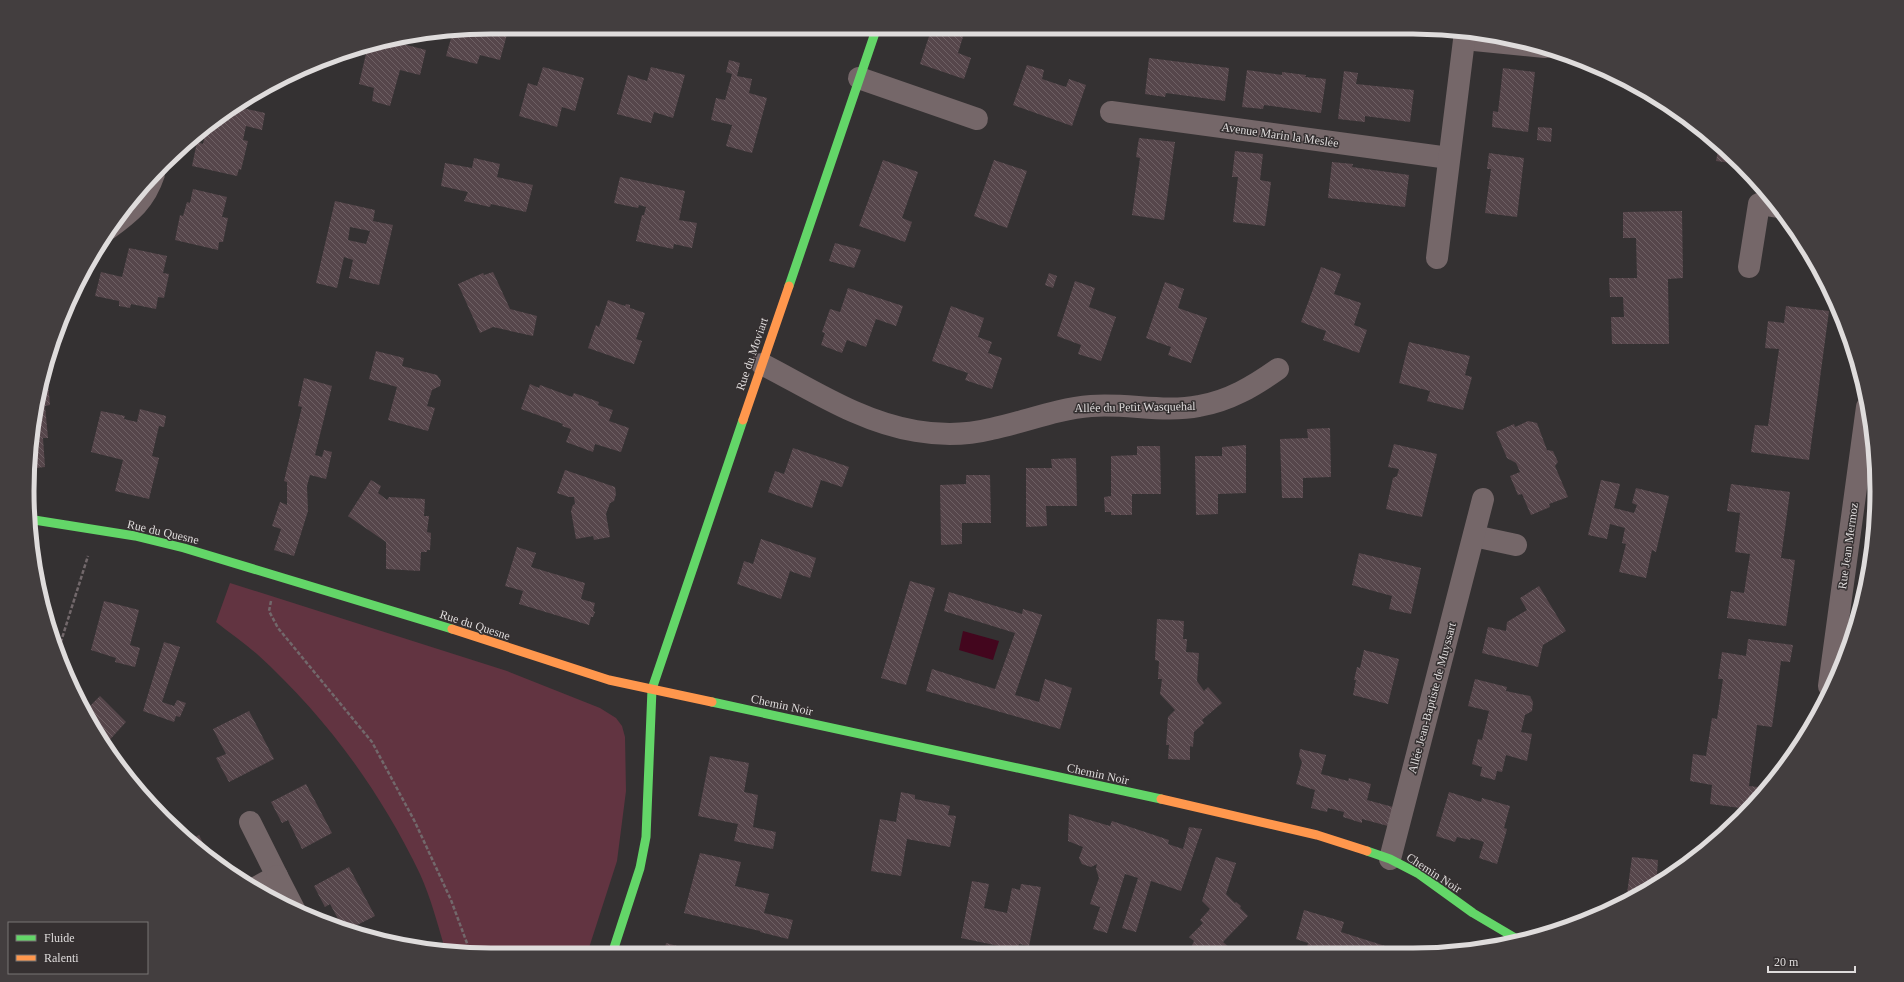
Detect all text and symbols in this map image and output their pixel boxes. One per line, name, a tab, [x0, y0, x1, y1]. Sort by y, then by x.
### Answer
street label: Avenue Marin la Meslée	[1221, 120, 1339, 150]
street label: Rue du Moviart	[733, 315, 771, 392]
street label: Allée du Petit Wasquehal	[1074, 399, 1196, 415]
street label: Rue Jean Mermoz	[1835, 502, 1861, 590]
street label: Rue du Quesne	[126, 517, 200, 547]
street label: Rue du Quesne	[438, 607, 512, 643]
street label: Allée Jean-Baptiste de Muyssart	[1405, 620, 1459, 775]
street label: Chemin Noir	[750, 692, 814, 718]
street label: Chemin Noir	[1066, 761, 1130, 787]
street label: Chemin Noir	[1404, 850, 1464, 896]
legend	[8, 922, 148, 974]
text: Fluide	[44, 931, 75, 945]
scale bar	[1768, 948, 1855, 974]
text: Ralenti	[44, 951, 79, 965]
text: 20 m	[1774, 955, 1799, 969]

